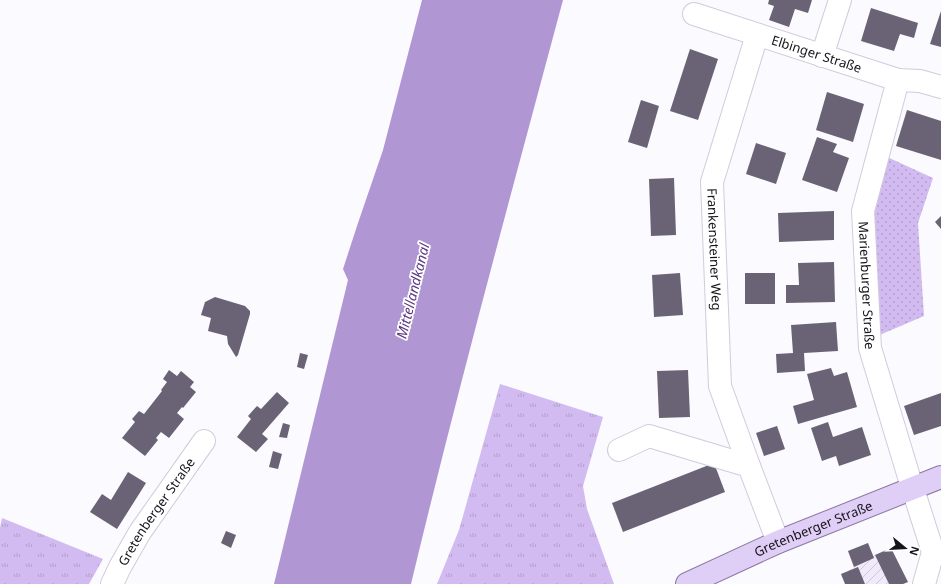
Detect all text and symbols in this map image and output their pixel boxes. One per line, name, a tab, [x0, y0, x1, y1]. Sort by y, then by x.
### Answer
street label: Elbinger Straße	[769, 31, 864, 77]
street label: Frankensteiner Weg	[703, 188, 726, 311]
street label: Marienburger Straße	[855, 221, 879, 350]
water label: Mittellandkanal	[391, 241, 434, 341]
street label: Gretenberger Straße	[114, 454, 199, 569]
street label: Gretenberger Straße	[751, 496, 875, 561]
north arrow	[885, 528, 925, 568]
text: N	[906, 545, 924, 558]

